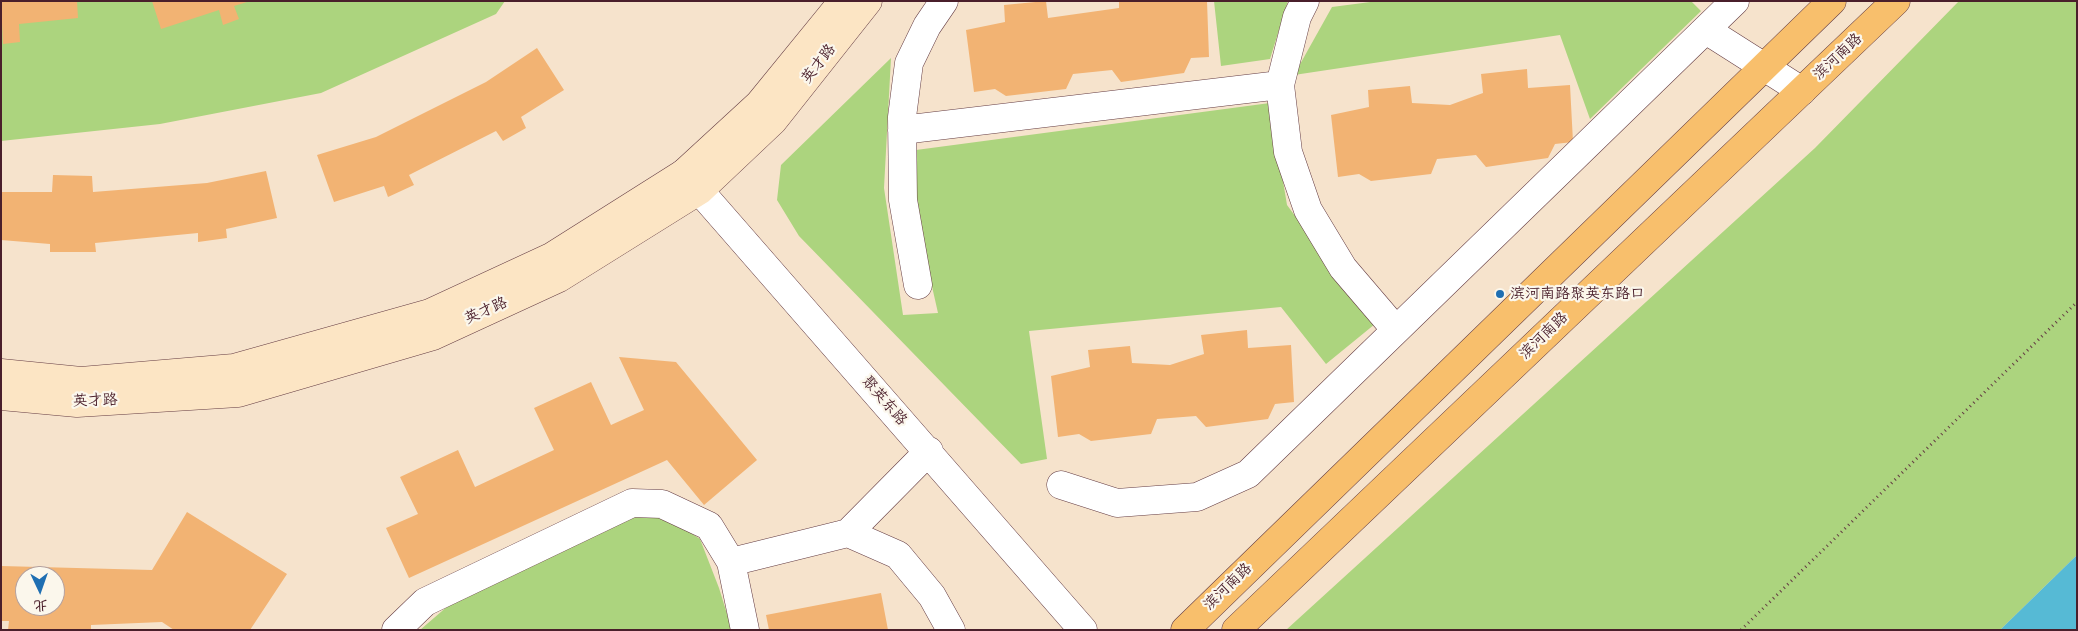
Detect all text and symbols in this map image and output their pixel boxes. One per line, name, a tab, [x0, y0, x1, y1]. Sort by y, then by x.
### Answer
street label: 滨河南路	[1810, 30, 1866, 84]
street label: 英才路	[798, 41, 840, 87]
place label: 滨河南路聚英东路口	[1510, 285, 1645, 303]
marker: 滨河南路聚英东路口	[1494, 288, 1506, 300]
street label: 英才路	[462, 294, 510, 328]
street label: 滨河南路	[1516, 309, 1572, 363]
street label: 聚英东路	[858, 372, 910, 430]
street label: 英才路	[72, 391, 118, 411]
street label: 滨河南路	[1200, 560, 1256, 614]
north arrow	[15, 566, 65, 616]
text: 北	[33, 593, 48, 618]

